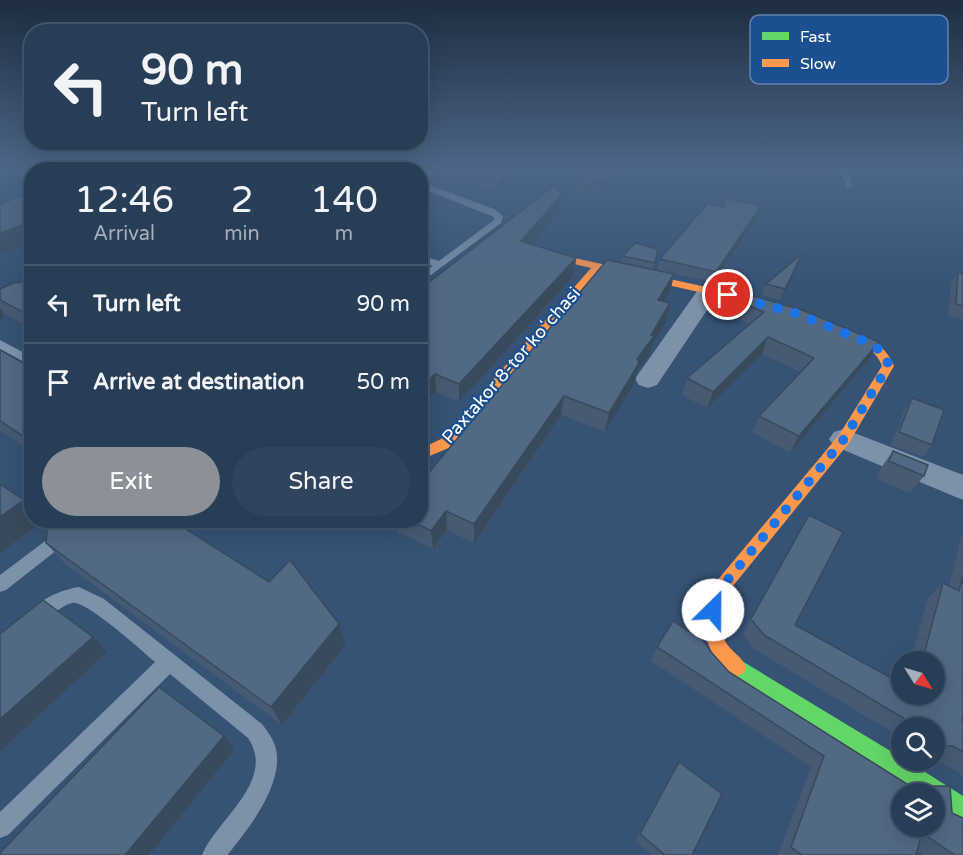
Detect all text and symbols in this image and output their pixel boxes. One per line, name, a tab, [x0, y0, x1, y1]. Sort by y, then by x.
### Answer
legend	[750, 15, 948, 84]
text: Fast	[800, 27, 831, 47]
text: 90 m	[141, 45, 243, 96]
icon: left	[42, 48, 120, 126]
text: Slow	[800, 54, 836, 74]
text: Turn left	[141, 96, 248, 129]
text: 12:46	[74, 179, 174, 222]
text: 2	[231, 179, 253, 222]
text: 140	[310, 179, 378, 222]
text: Arrival	[93, 222, 155, 246]
text: min	[224, 222, 260, 246]
text: m	[335, 222, 353, 246]
pin	[702, 269, 753, 320]
icon: arrive	[711, 278, 744, 311]
street label: Paxtakor 8-tor koʻchasi	[437, 282, 585, 448]
icon: left	[42, 288, 75, 321]
text: Turn left	[93, 291, 181, 317]
text: 90 m	[356, 291, 410, 317]
icon: arrive	[42, 366, 75, 399]
text: Arrive at destination	[93, 369, 304, 395]
text: 50 m	[356, 369, 410, 395]
button: Exit	[42, 447, 220, 516]
button: Share	[232, 447, 410, 516]
position arrow	[681, 578, 745, 642]
north arrow	[891, 651, 945, 705]
map controls	[891, 651, 945, 837]
button: search	[891, 717, 945, 771]
button: layers	[891, 783, 945, 837]

